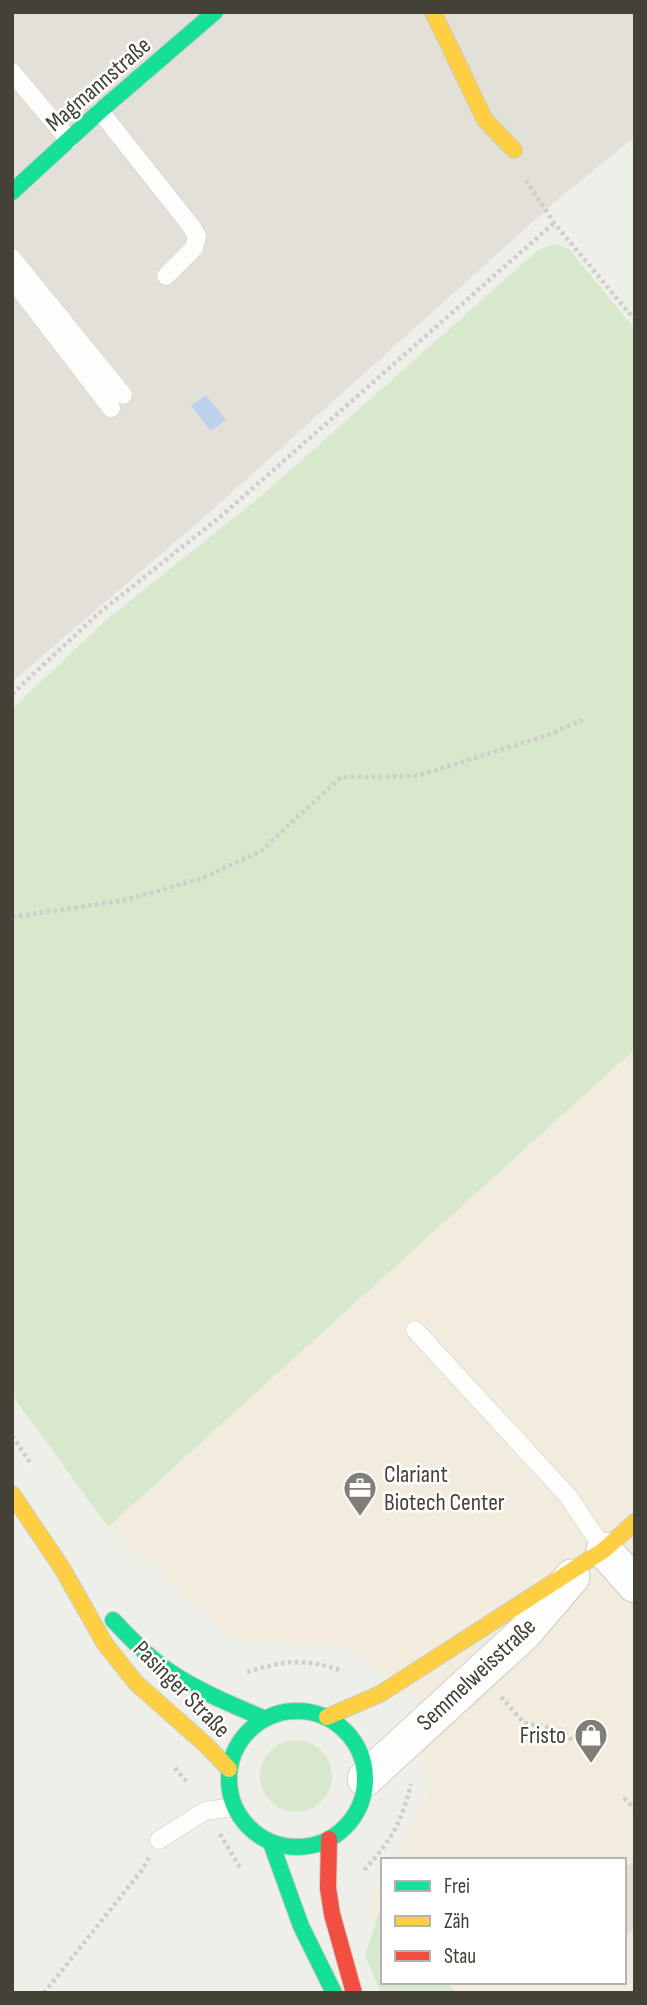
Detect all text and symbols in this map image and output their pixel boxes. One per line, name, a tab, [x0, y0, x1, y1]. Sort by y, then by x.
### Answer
street label: Magmannstraße	[40, 31, 157, 138]
place label: Clariant Biotech Center	[384, 1460, 505, 1517]
office icon: Clariant Biotech Center	[341, 1469, 379, 1518]
street label: Semmelweisstraße	[411, 1612, 542, 1737]
street label: Pasinger Straße	[127, 1635, 236, 1744]
shop icon: Fristo	[572, 1716, 610, 1765]
place label: Fristo	[520, 1721, 566, 1750]
legend	[381, 1858, 626, 1984]
text: Frei	[444, 1874, 470, 1899]
text: Zäh	[444, 1909, 470, 1934]
text: Stau	[444, 1944, 476, 1969]

